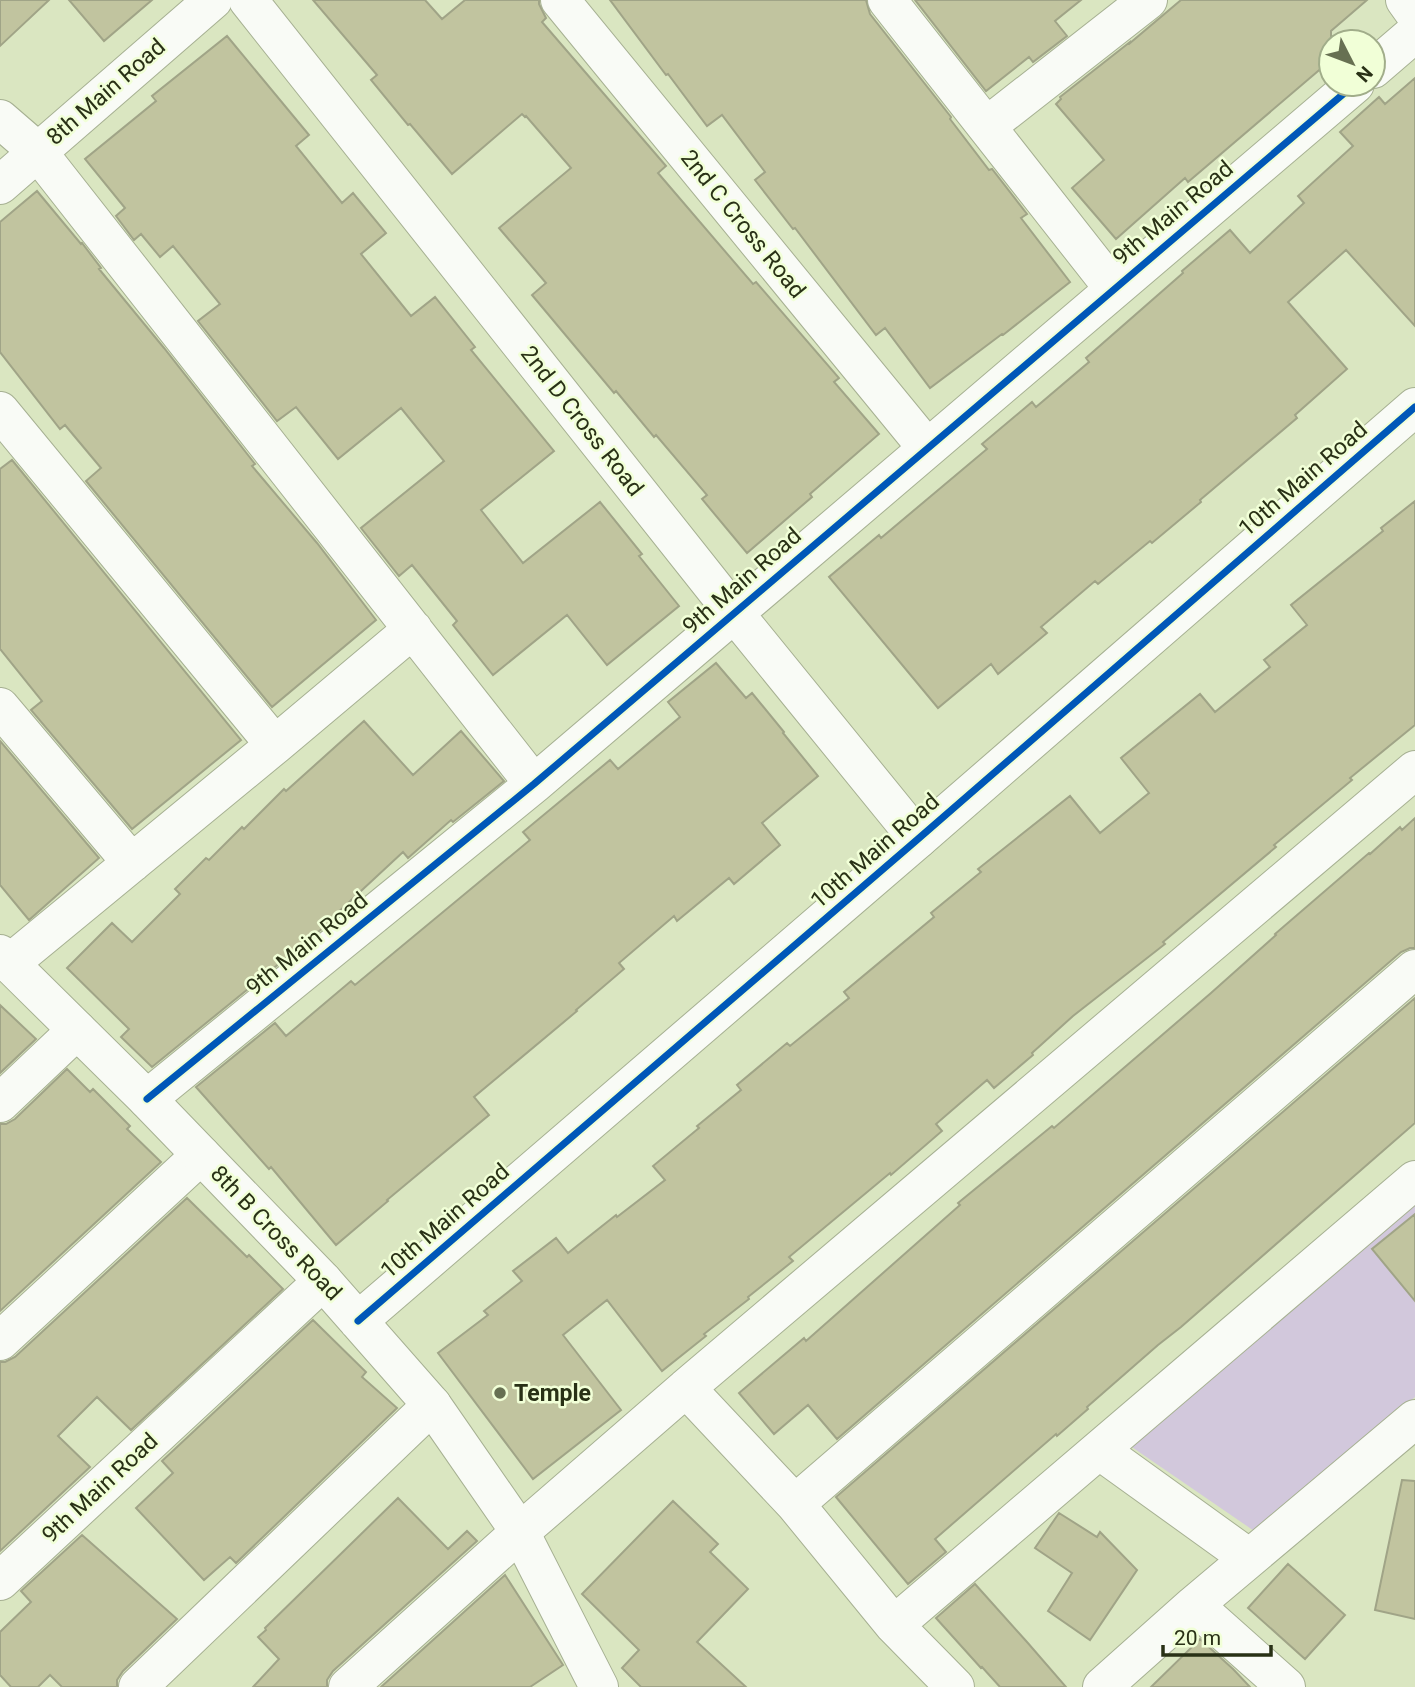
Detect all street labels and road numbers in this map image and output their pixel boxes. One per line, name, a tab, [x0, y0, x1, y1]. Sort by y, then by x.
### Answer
street label: 8th Main Road	[41, 33, 171, 151]
street label: 2nd C Cross Road	[675, 144, 811, 304]
street label: 9th Main Road	[1108, 155, 1238, 271]
street label: 2nd D Cross Road	[515, 341, 649, 501]
street label: 10th Main Road	[1233, 416, 1373, 542]
street label: 9th Main Road	[677, 522, 807, 640]
street label: 10th Main Road	[805, 788, 945, 914]
street label: 9th Main Road	[241, 887, 373, 1001]
street label: 10th Main Road	[375, 1158, 515, 1284]
street label: 8th B Cross Road	[205, 1160, 347, 1306]
street label: 9th Main Road	[37, 1428, 163, 1548]

